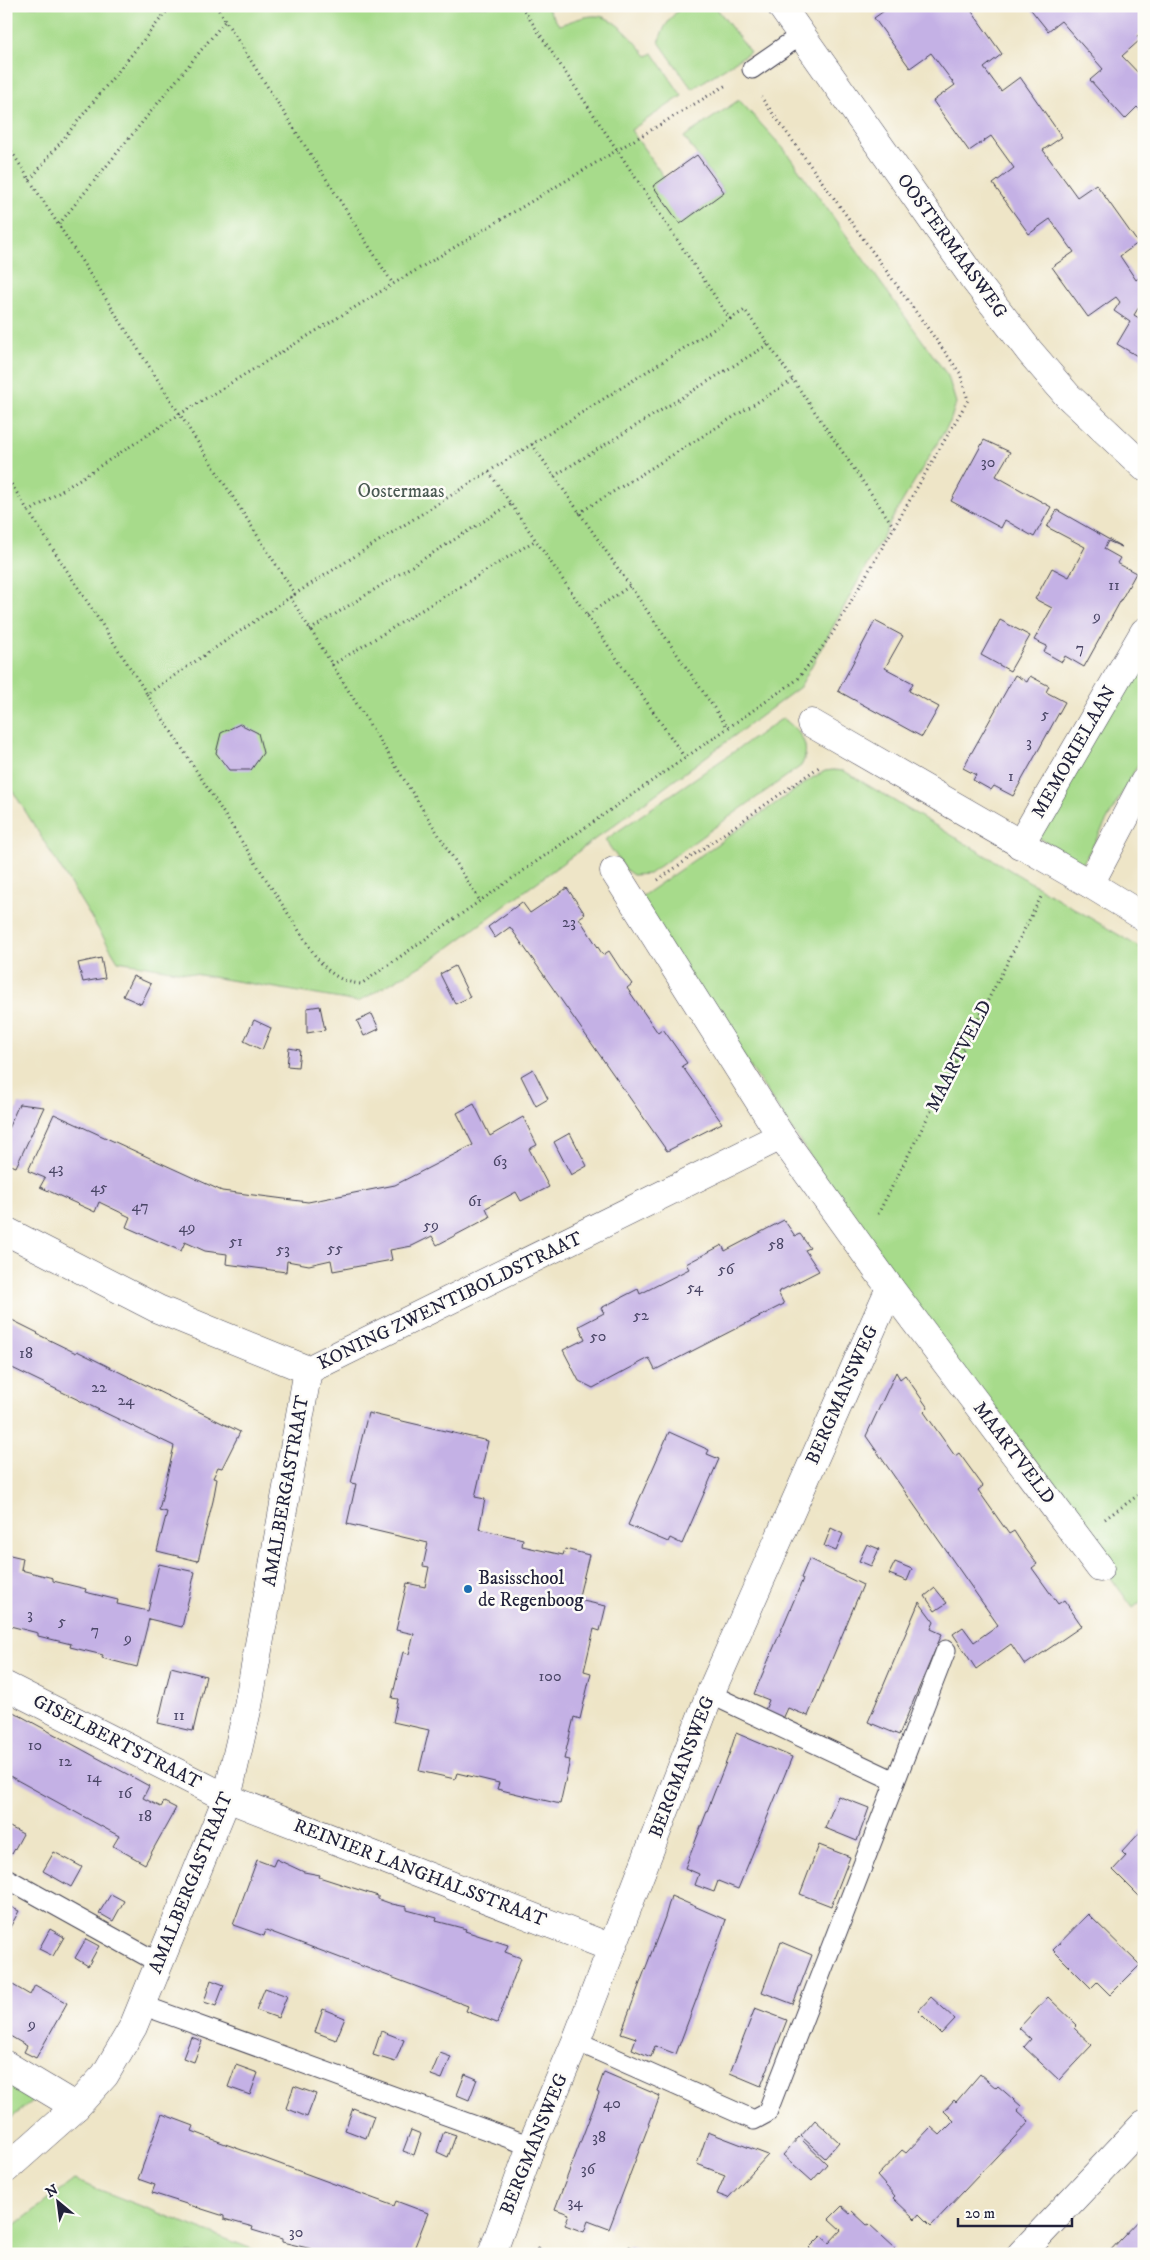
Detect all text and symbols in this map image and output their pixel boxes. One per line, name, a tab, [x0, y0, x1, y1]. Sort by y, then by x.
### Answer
street label: OOSTERMAASWEG	[892, 169, 1012, 323]
house number: 30	[981, 452, 995, 472]
park label: Oostermaas	[358, 480, 444, 503]
house number: 11	[1108, 575, 1120, 595]
house number: 9	[1092, 606, 1101, 626]
house number: 7	[1076, 638, 1084, 658]
street label: MEMORIELAAN	[1027, 682, 1121, 822]
house number: 5	[1041, 704, 1049, 724]
house number: 3	[1026, 732, 1032, 752]
house number: 1	[1008, 766, 1014, 786]
house number: 23	[562, 912, 576, 932]
street label: MAARTVELD	[921, 996, 997, 1116]
house number: 63	[493, 1151, 507, 1171]
house number: 43	[48, 1158, 64, 1178]
house number: 45	[90, 1177, 108, 1197]
house number: 61	[468, 1191, 482, 1211]
house number: 47	[131, 1196, 149, 1216]
house number: 59	[423, 1215, 439, 1235]
house number: 49	[178, 1217, 196, 1237]
street label: KONING ZWENTIBOLDSTRAAT	[314, 1227, 587, 1375]
house number: 51	[229, 1231, 243, 1251]
house number: 58	[768, 1234, 784, 1254]
house number: 55	[327, 1238, 343, 1258]
house number: 53	[276, 1239, 290, 1259]
house number: 56	[718, 1259, 735, 1279]
house number: 54	[687, 1277, 704, 1297]
house number: 52	[633, 1305, 649, 1325]
street label: BERGMANSWEG	[801, 1322, 883, 1468]
house number: 50	[590, 1326, 606, 1346]
house number: 18	[19, 1343, 33, 1363]
house number: 22	[91, 1377, 107, 1397]
house number: 24	[117, 1390, 135, 1410]
street label: AMALBERGASTRAAT	[258, 1393, 314, 1588]
street label: MAARTVELD	[968, 1397, 1060, 1509]
place label: Basisschool de Regenboog	[478, 1567, 584, 1612]
marker: Basisschool de Regenboog	[462, 1583, 474, 1595]
house number: 3	[27, 1604, 33, 1624]
house number: 5	[58, 1611, 66, 1631]
house number: 7	[91, 1620, 99, 1640]
house number: 9	[123, 1628, 132, 1648]
house number: 100	[538, 1666, 562, 1686]
street label: GISELBERTSTRAAT	[29, 1690, 206, 1795]
street label: BERGMANSWEG	[644, 1693, 720, 1841]
house number: 11	[173, 1705, 185, 1725]
house number: 10	[28, 1735, 42, 1755]
house number: 12	[58, 1751, 72, 1771]
house number: 14	[86, 1767, 102, 1787]
house number: 16	[118, 1783, 133, 1803]
street label: AMALBERGASTRAAT	[144, 1788, 238, 1977]
house number: 18	[138, 1806, 152, 1826]
street label: REINIER LANGHALSSTRAAT	[290, 1814, 550, 1932]
house number: 9	[27, 2014, 36, 2034]
street label: BERGMANSWEG	[495, 2070, 573, 2218]
house number: 40	[603, 2093, 621, 2113]
house number: 38	[592, 2127, 606, 2147]
house number: 36	[581, 2159, 596, 2179]
north arrow	[32, 2178, 82, 2228]
text: N	[43, 2181, 62, 2202]
house number: 34	[567, 2192, 583, 2212]
scale bar	[958, 2195, 1071, 2227]
text: 20 m	[965, 2204, 995, 2223]
house number: 30	[289, 2222, 303, 2242]

